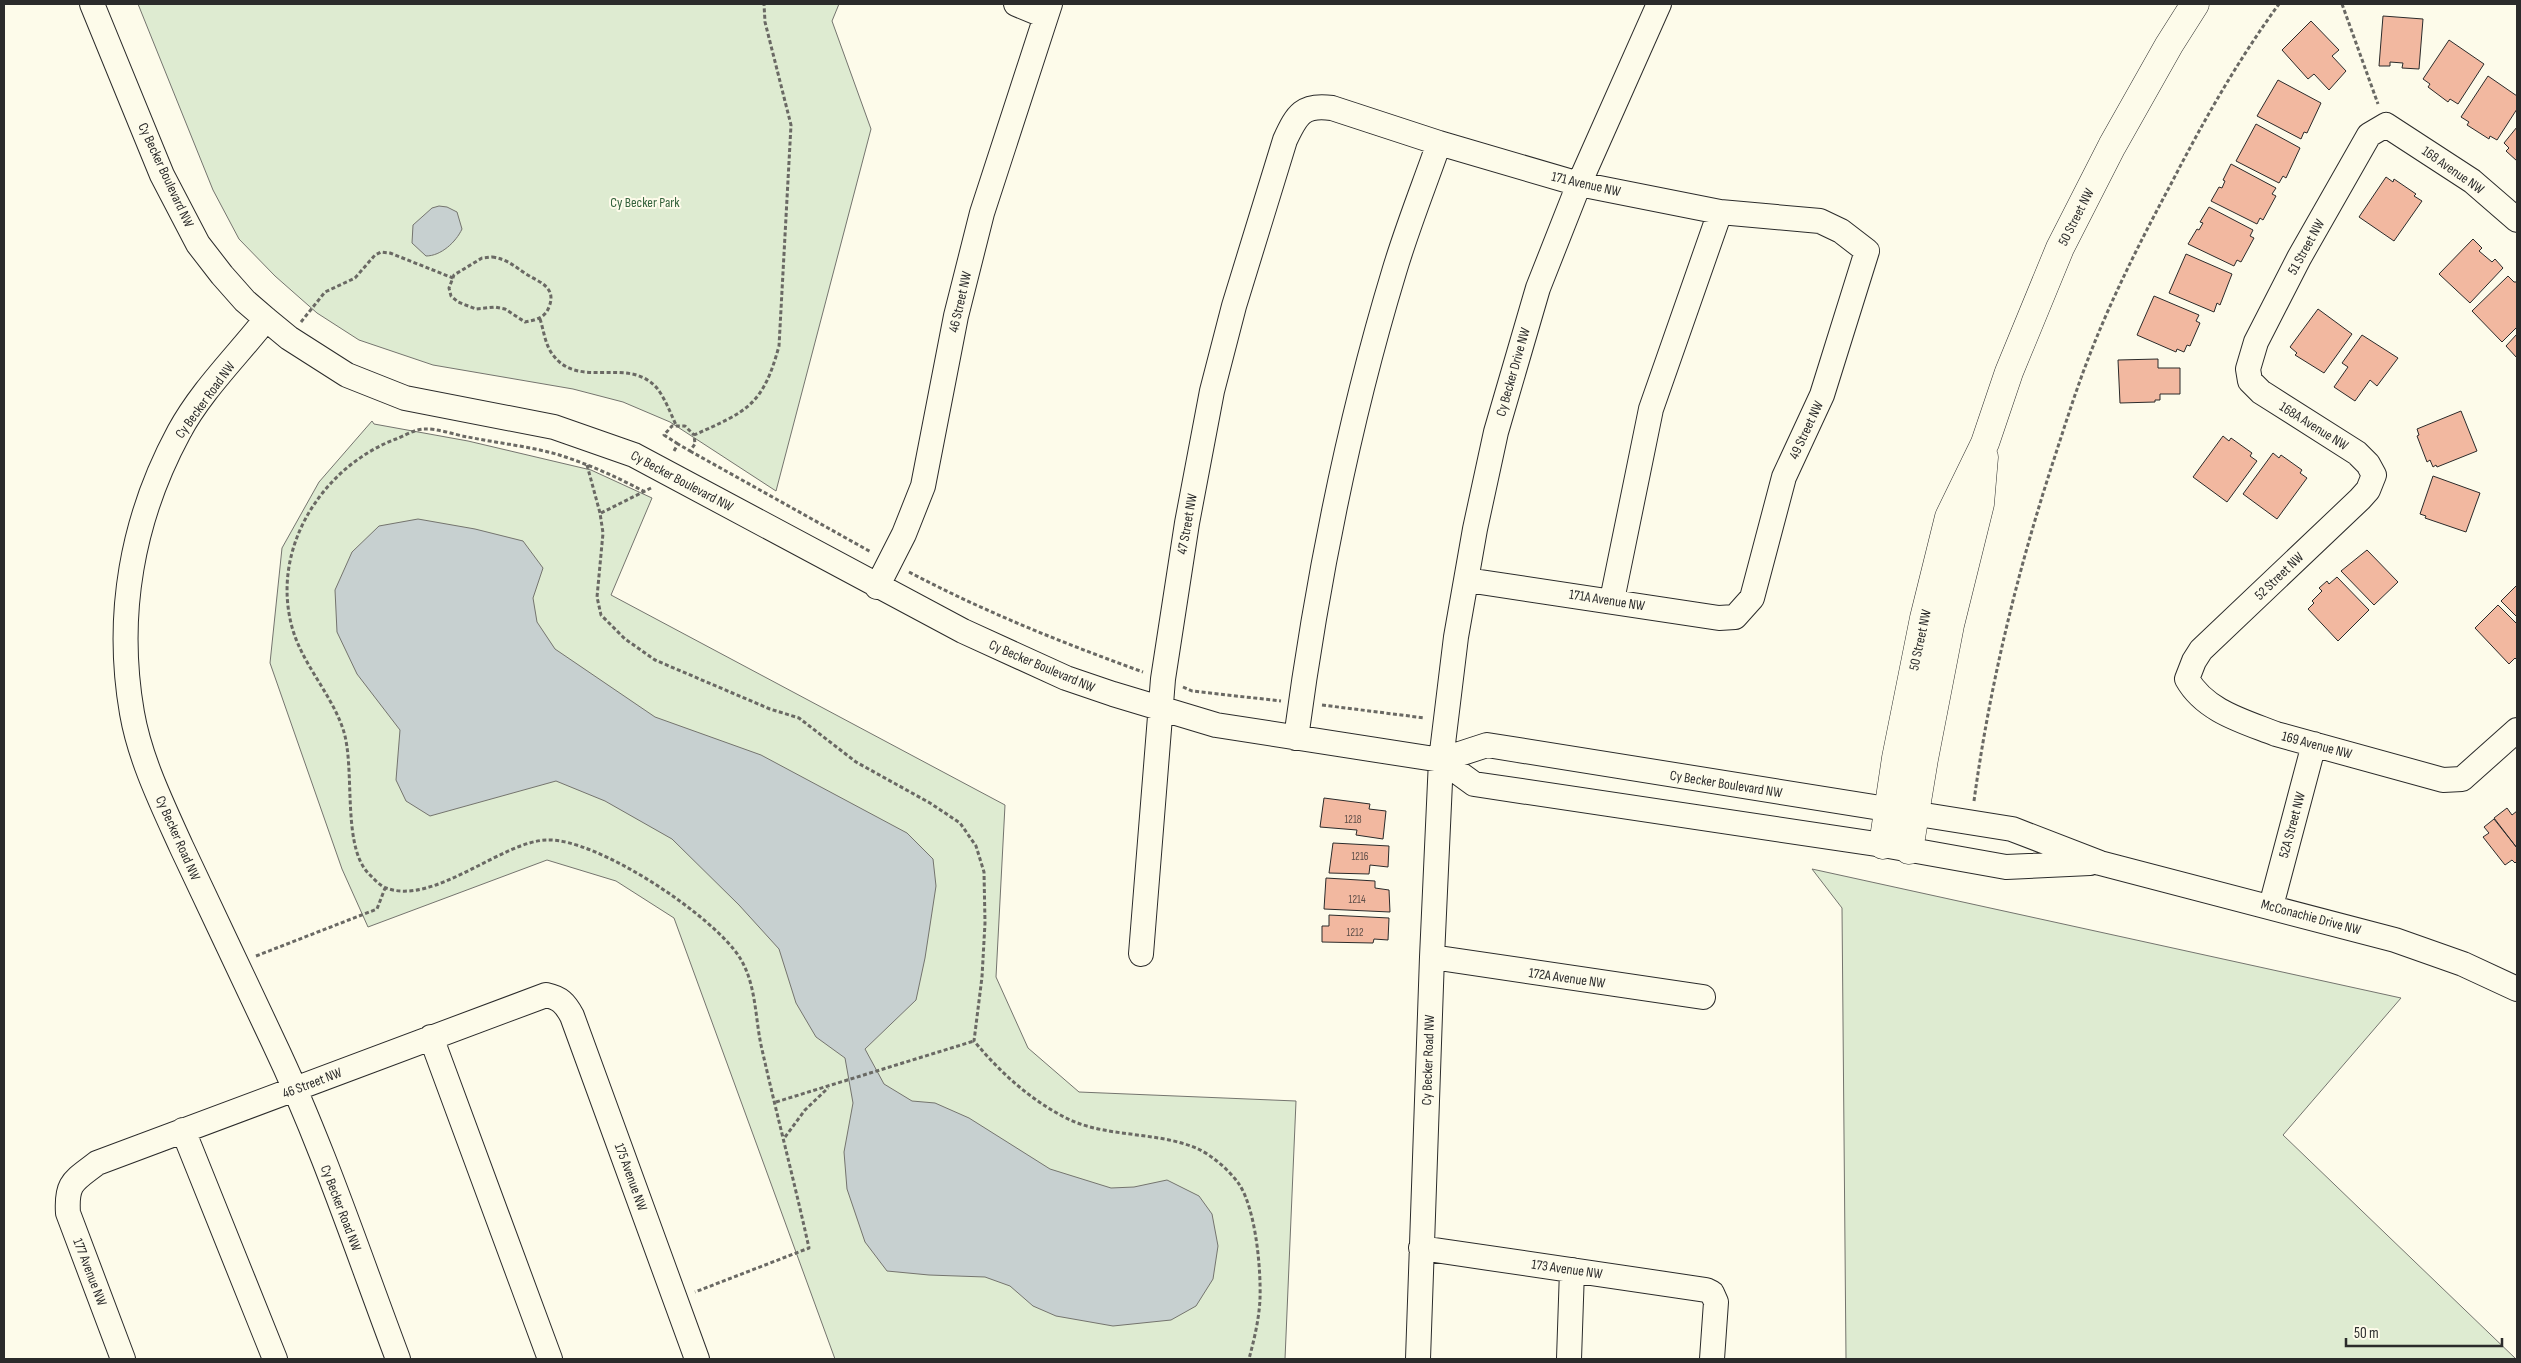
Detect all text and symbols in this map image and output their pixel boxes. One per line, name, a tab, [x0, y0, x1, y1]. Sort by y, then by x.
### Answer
street label: Cy Becker Boulevard NW	[134, 120, 198, 230]
street label: 168 Avenue NW	[2419, 142, 2487, 198]
street label: 171 Avenue NW	[1550, 168, 1622, 200]
street label: 50 Street NW	[2054, 185, 2098, 249]
park label: Cy Becker Park	[610, 194, 680, 211]
street label: 51 Street NW	[2284, 216, 2328, 278]
street label: 46 Street NW	[945, 270, 975, 334]
street label: Cy Becker Drive NW	[1492, 326, 1534, 418]
street label: Cy Becker Road NW	[171, 358, 239, 442]
street label: 49 Street NW	[1785, 398, 1827, 462]
street label: 168A Avenue NW	[2276, 398, 2352, 454]
street label: Cy Becker Boulevard NW	[628, 447, 736, 515]
street label: 47 Street NW	[1173, 492, 1201, 556]
street label: 52 Street NW	[2251, 548, 2307, 604]
street label: 171A Avenue NW	[1568, 586, 1646, 614]
street label: 50 Street NW	[1905, 608, 1935, 672]
street label: Cy Becker Boulevard NW	[986, 636, 1098, 696]
street label: 169 Avenue NW	[2280, 727, 2354, 763]
street label: Cy Becker Boulevard NW	[1669, 767, 1783, 801]
street label: 52A Street NW	[2275, 790, 2309, 860]
street label: Cy Becker Road NW	[152, 793, 204, 883]
house number: 1218	[1344, 813, 1362, 826]
house number: 1216	[1351, 850, 1369, 863]
house number: 1214	[1349, 893, 1366, 906]
street label: McConachie Drive NW	[2259, 895, 2363, 939]
house number: 1212	[1346, 926, 1364, 939]
street label: 172A Avenue NW	[1528, 964, 1606, 992]
street label: Cy Becker Road NW	[1418, 1014, 1438, 1106]
street label: 46 Street NW	[280, 1064, 344, 1102]
street label: 175 Avenue NW	[611, 1141, 651, 1213]
street label: Cy Becker Road NW	[317, 1163, 365, 1253]
street label: 177 Avenue NW	[69, 1236, 111, 1308]
street label: 173 Avenue NW	[1531, 1256, 1603, 1282]
scale bar	[2346, 1316, 2502, 1348]
text: 50 m	[2354, 1324, 2379, 1343]

